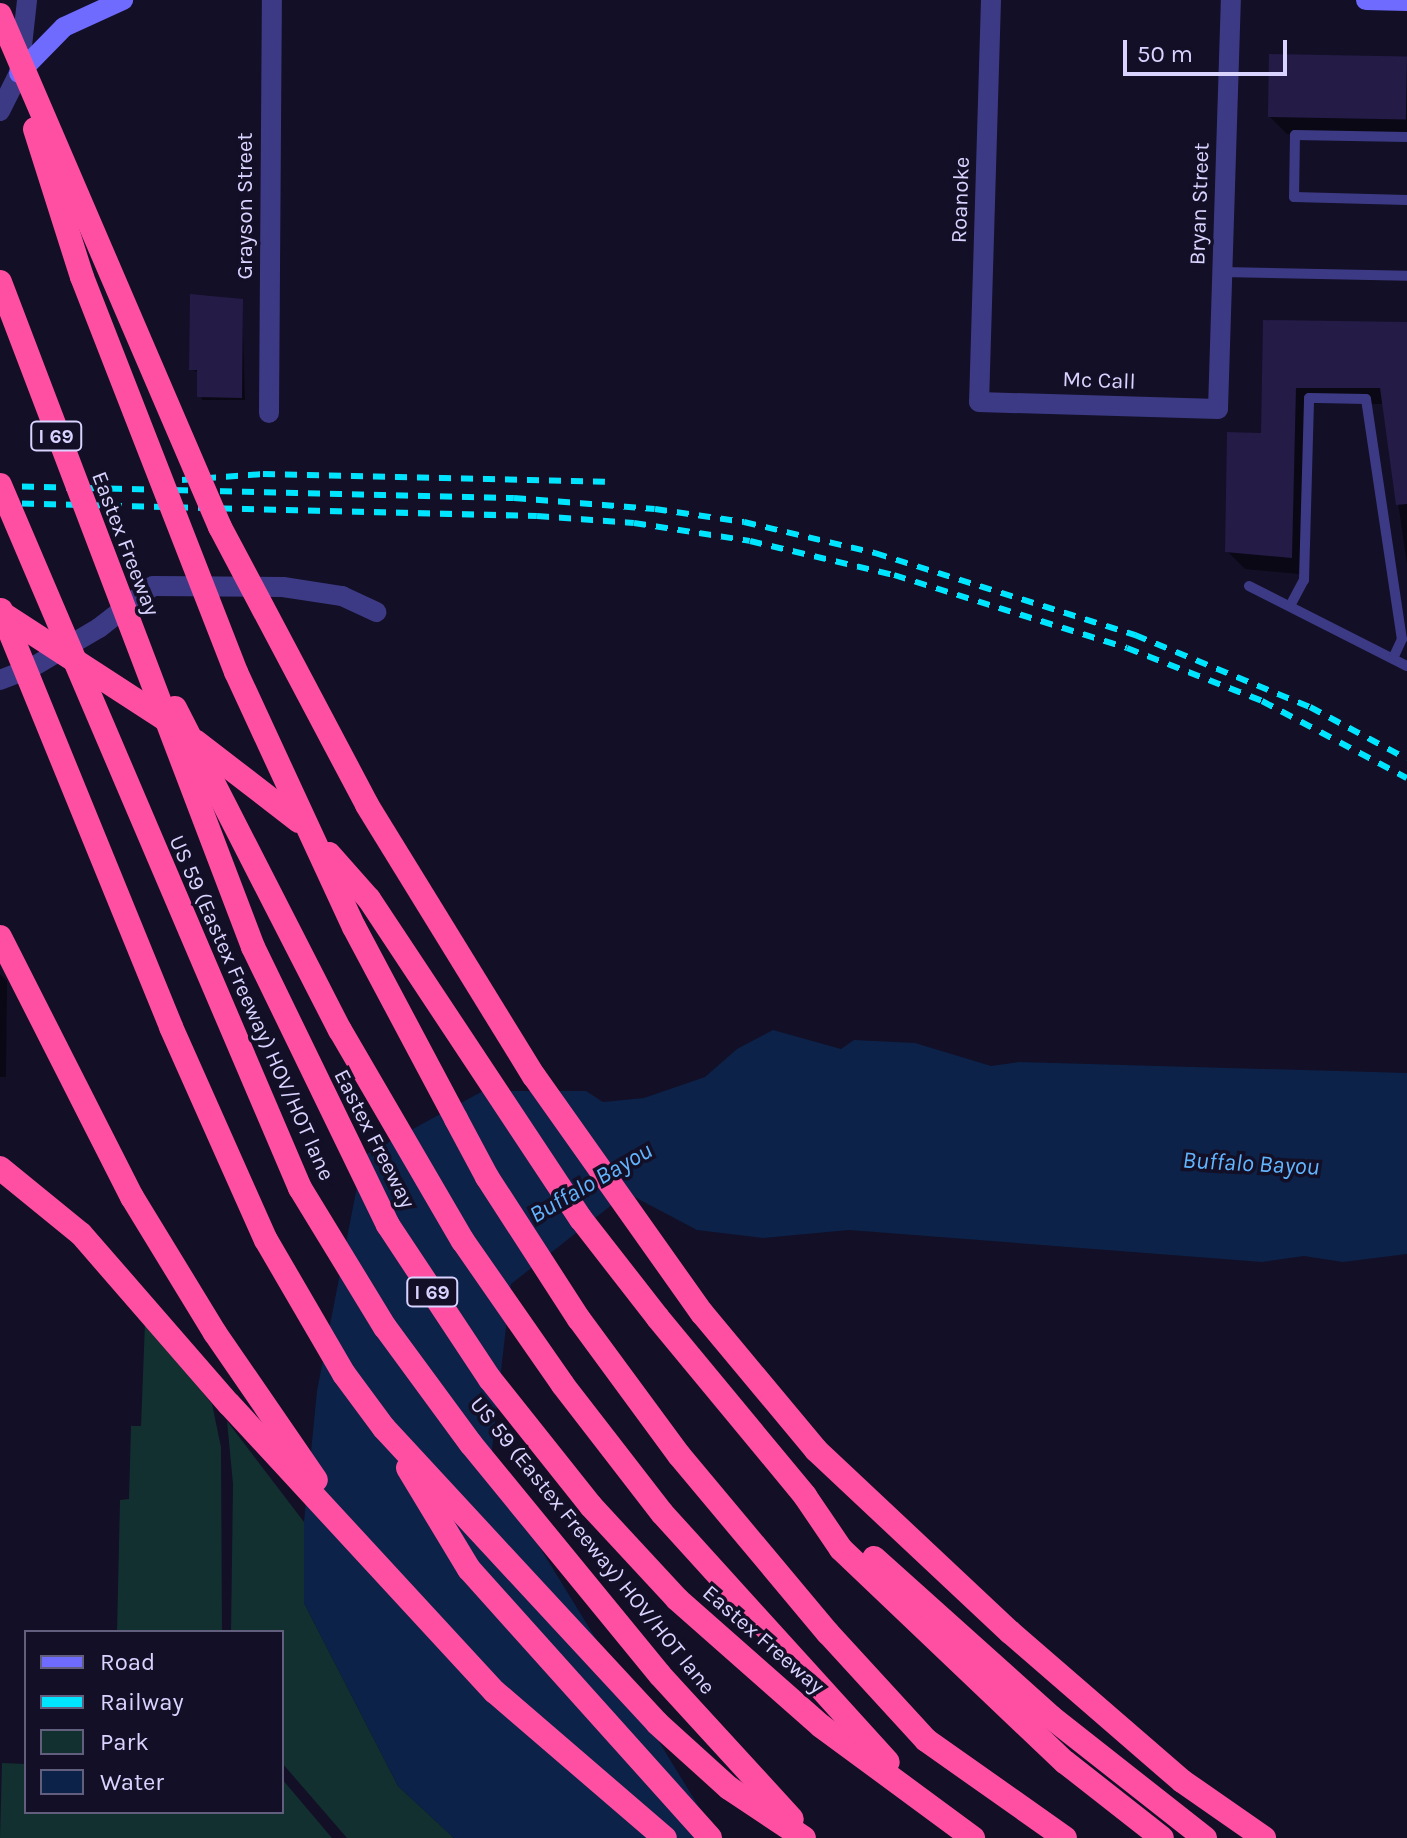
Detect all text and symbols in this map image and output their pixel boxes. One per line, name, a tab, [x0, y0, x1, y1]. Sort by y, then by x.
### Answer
scale bar	[1127, 24, 1291, 74]
text: 50 m	[1137, 40, 1193, 68]
street label: Grayson Street	[233, 133, 259, 279]
street label: Bryan Street	[1185, 142, 1215, 266]
street label: Roanoke	[946, 156, 976, 244]
street label: Mc Call	[1062, 367, 1136, 395]
road number: I 69	[30, 420, 82, 452]
street label: Eastex Freeway	[85, 468, 165, 620]
street label: US 59 (Eastex Freeway) HOV/HOT lane	[163, 831, 339, 1185]
street label: Eastex Freeway	[328, 1065, 420, 1213]
water label: Buffalo Bayou	[524, 1136, 658, 1230]
water label: Buffalo Bayou	[1182, 1146, 1320, 1182]
road number: I 69	[406, 1276, 458, 1308]
street label: US 59 (Eastex Freeway) HOV/HOT lane	[464, 1392, 720, 1700]
street label: Eastex Freeway	[697, 1580, 829, 1700]
legend	[24, 1630, 284, 1814]
text: Road	[100, 1648, 155, 1676]
text: Railway	[100, 1688, 184, 1716]
text: Park	[100, 1728, 149, 1756]
text: Water	[100, 1768, 164, 1796]

